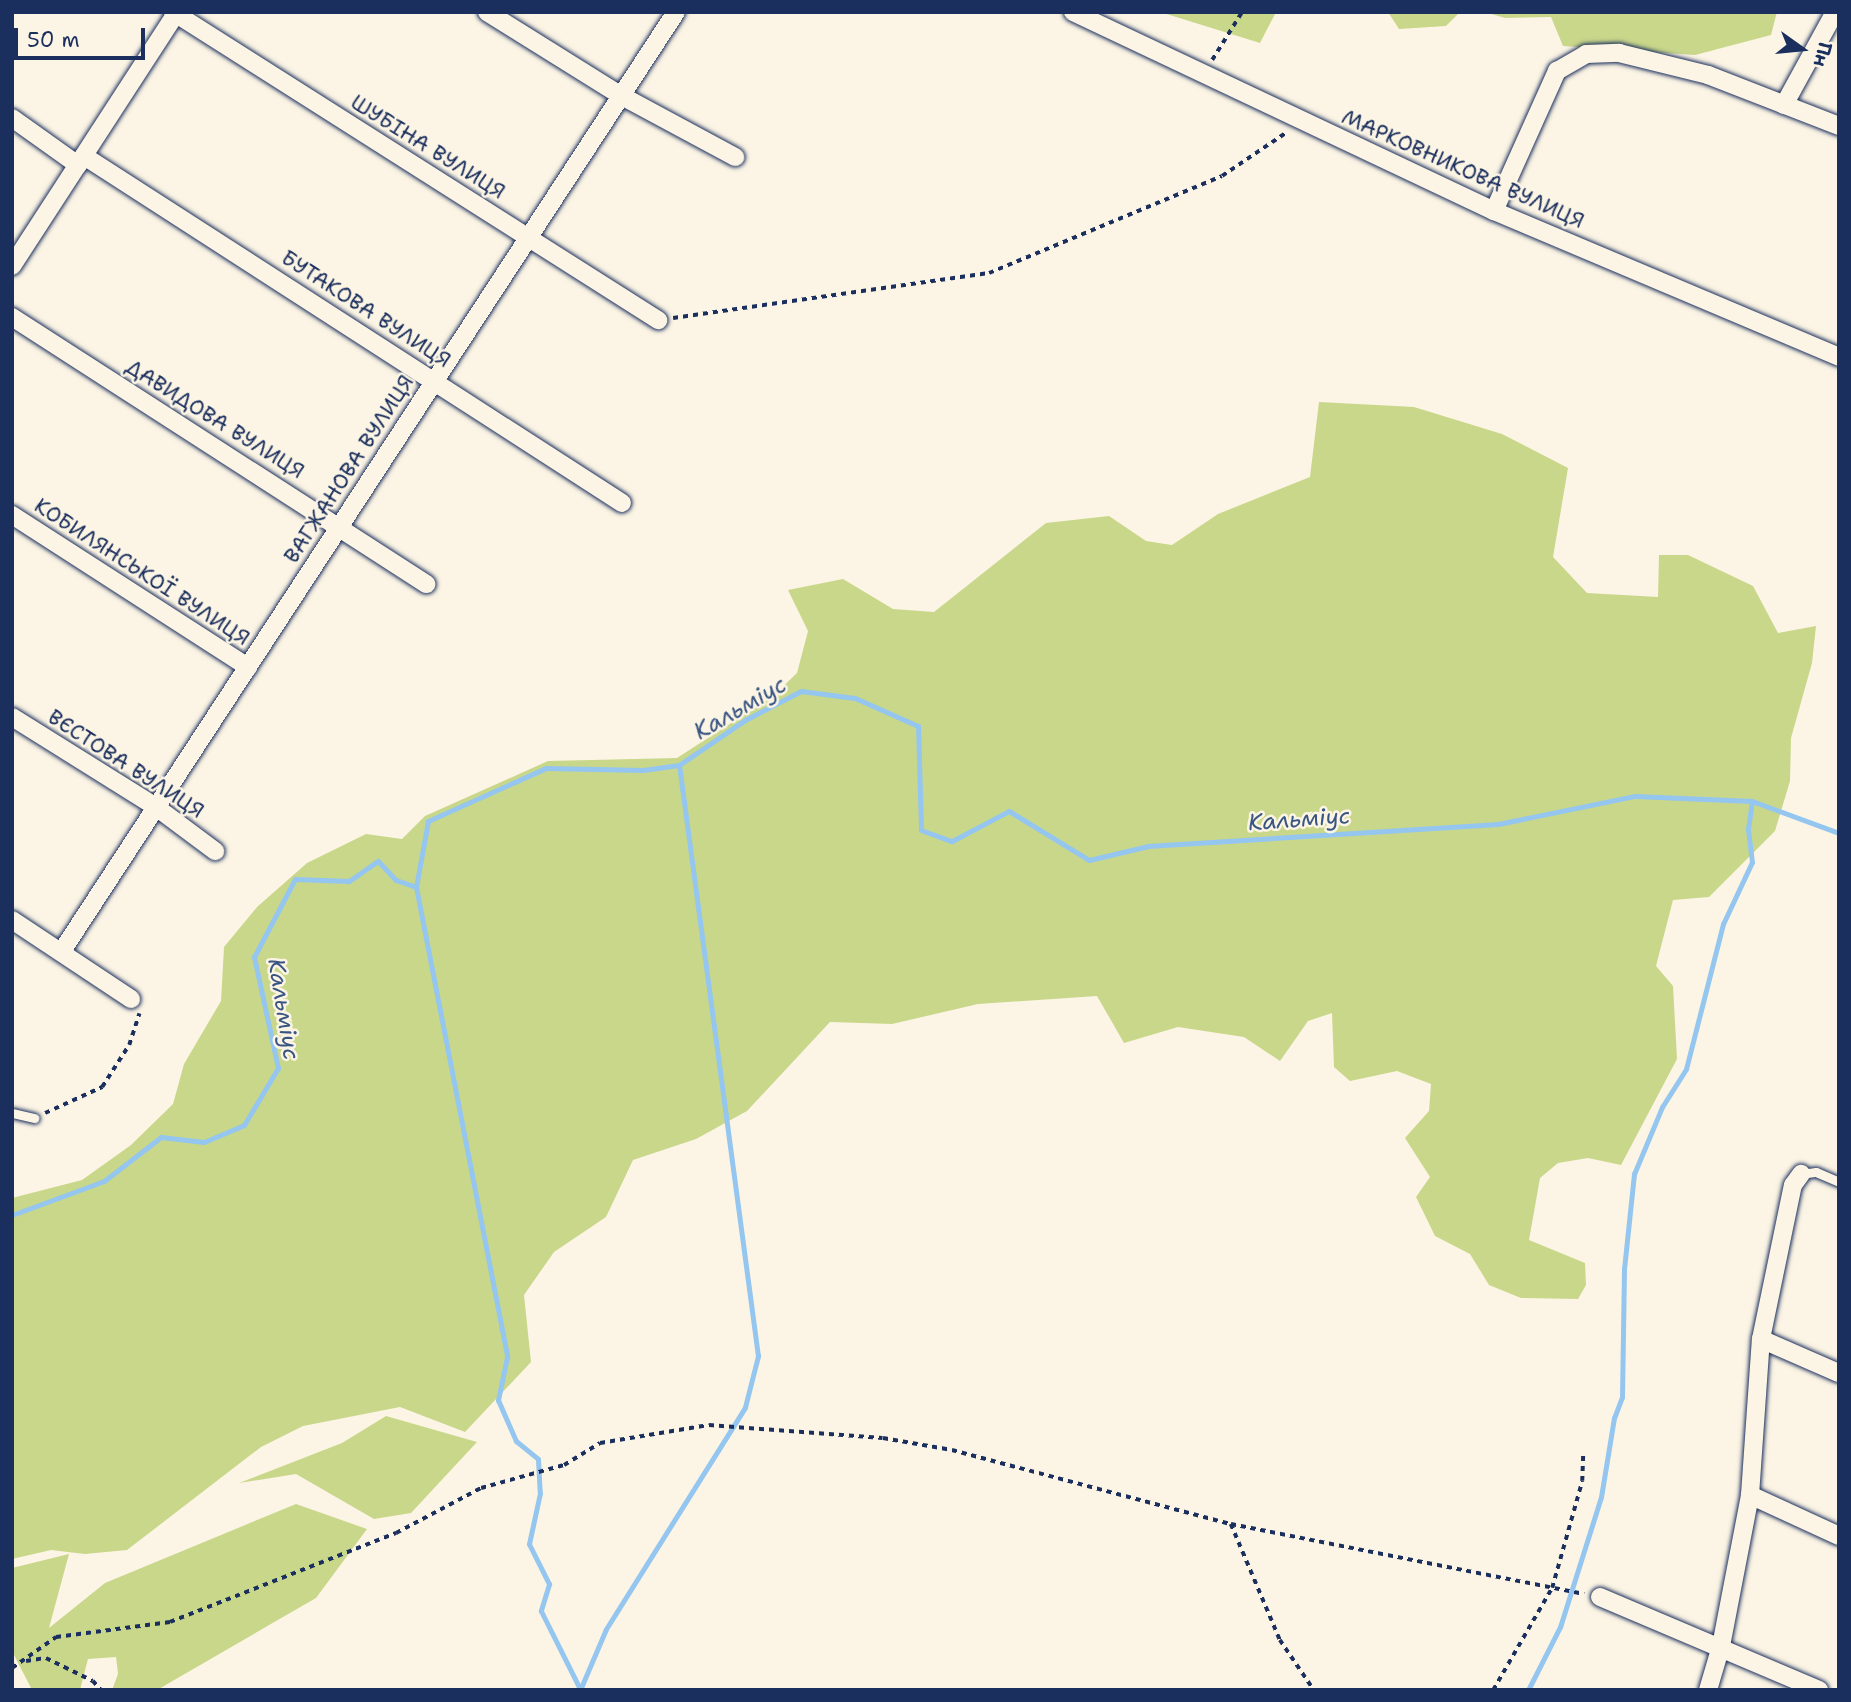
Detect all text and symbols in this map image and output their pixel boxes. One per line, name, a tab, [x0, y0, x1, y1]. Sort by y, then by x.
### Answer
scale bar	[18, 14, 149, 58]
north arrow	[1767, 14, 1837, 84]
text: 50 m	[27, 26, 80, 54]
text: Пн	[1807, 39, 1838, 70]
street label: ШУБІНА ВУЛИЦЯ	[346, 89, 510, 205]
street label: МАРКОВНИКОВА ВУЛИЦЯ	[1338, 104, 1588, 234]
street label: БУТАКОВА ВУЛИЦЯ	[277, 245, 455, 373]
street label: ДАВИДОВА ВУЛИЦЯ	[121, 354, 309, 484]
street label: ВАГЖАНОВА ВУЛИЦЯ	[279, 370, 419, 568]
street label: КОБИЛЯНСЬКОЇ ВУЛИЦЯ	[30, 493, 254, 651]
water label: Кальміус	[689, 670, 791, 746]
street label: ВЄСТОВА ВУЛИЦЯ	[43, 704, 209, 824]
water label: Кальміус	[1247, 802, 1351, 836]
water label: Кальміус	[262, 956, 306, 1062]

